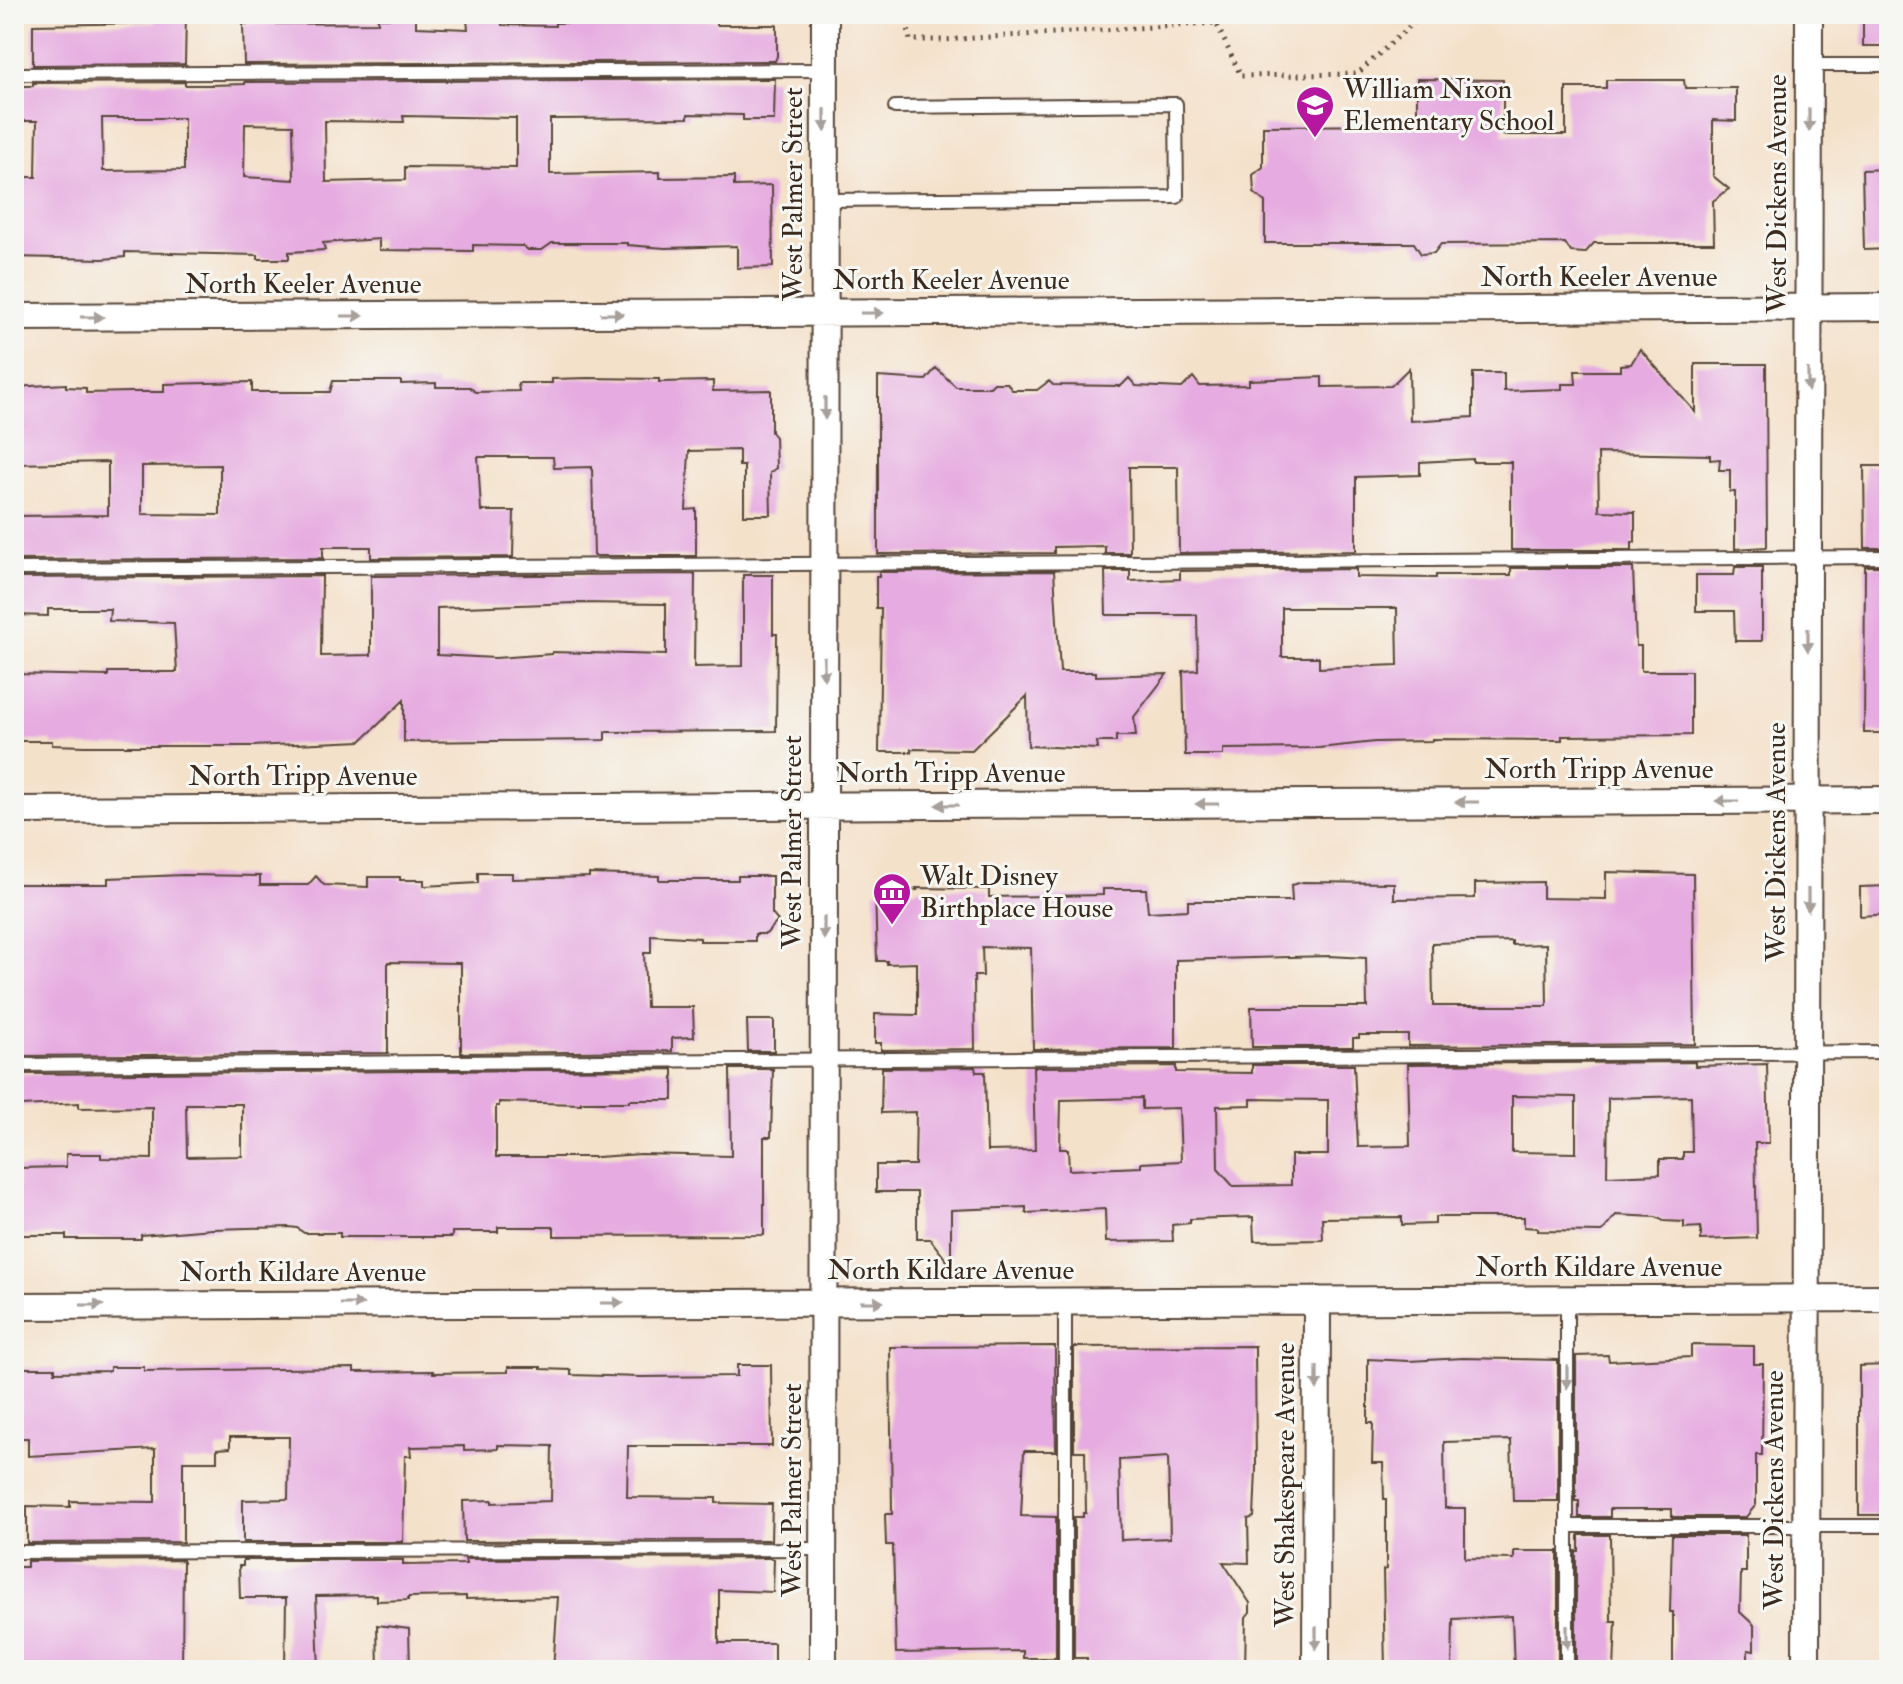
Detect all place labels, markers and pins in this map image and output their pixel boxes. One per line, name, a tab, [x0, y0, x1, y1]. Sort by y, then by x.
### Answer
place label: William Nixon Elementary School	[1342, 72, 1554, 139]
school or university icon: William Nixon Elementary School	[1294, 84, 1336, 139]
place label: Walt Disney Birthplace House	[919, 859, 1113, 926]
museum icon: Walt Disney Birthplace House	[871, 871, 913, 926]

